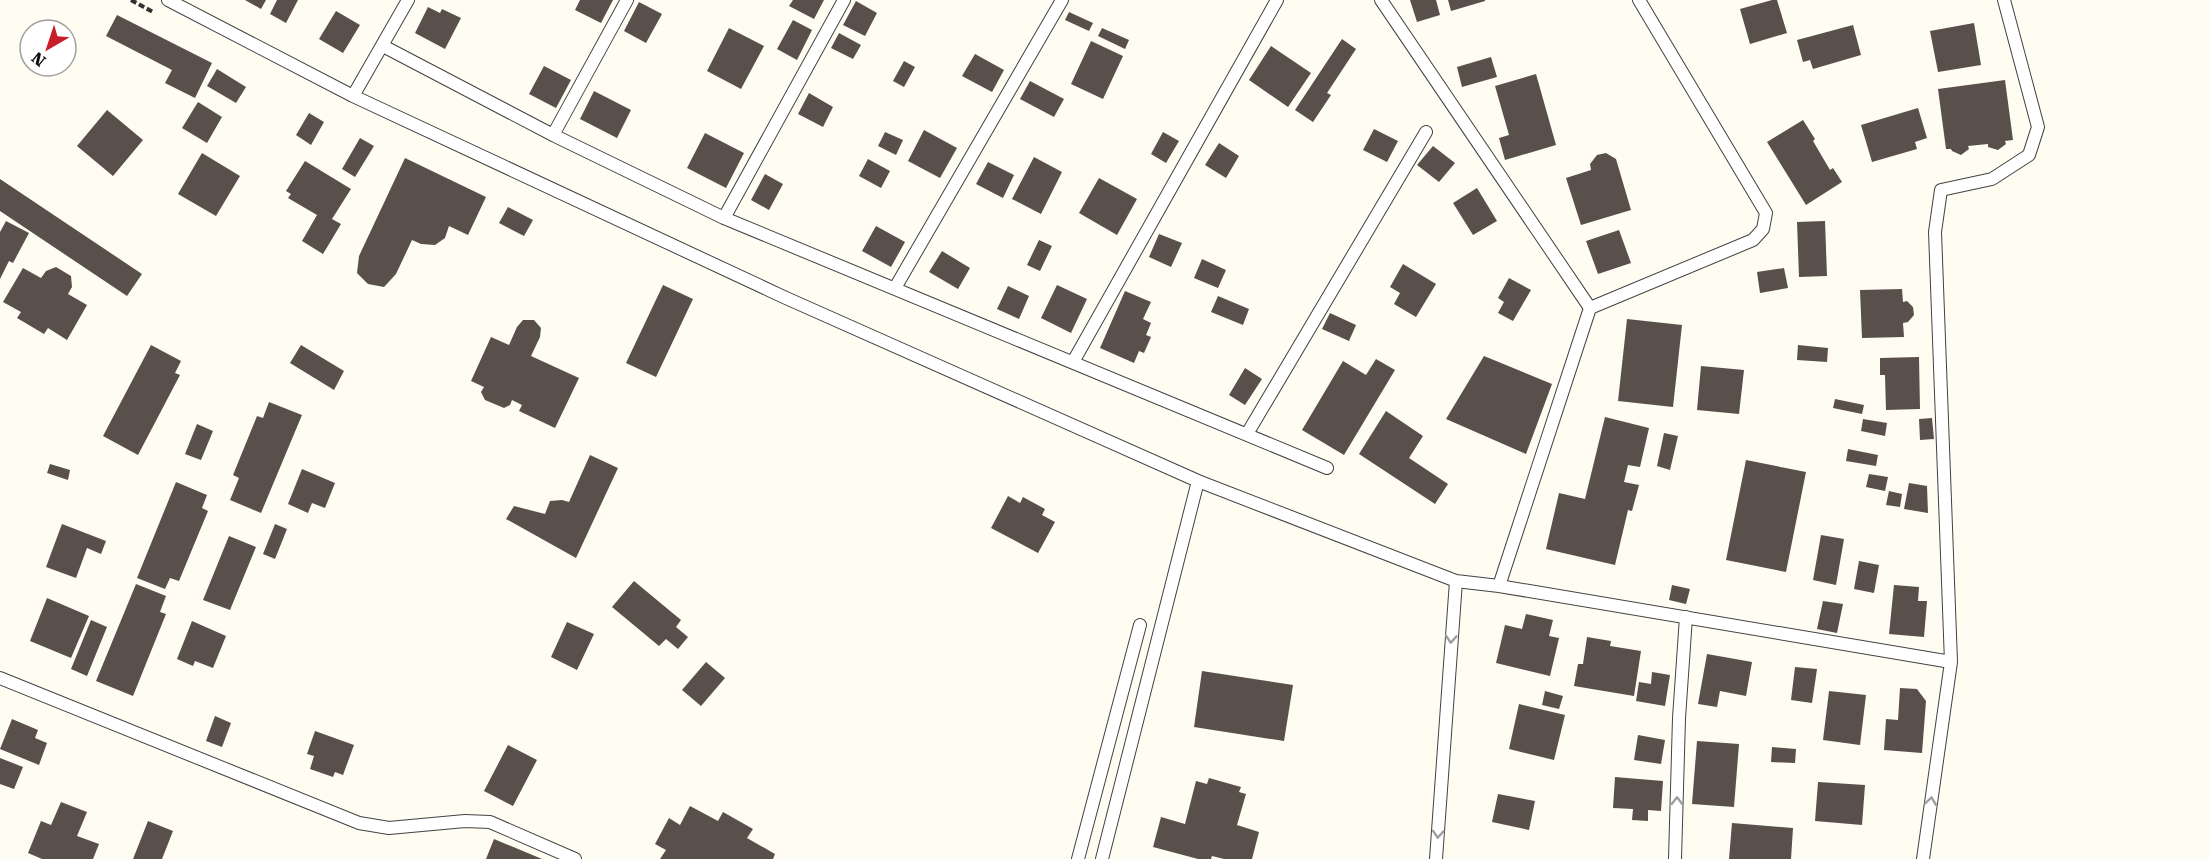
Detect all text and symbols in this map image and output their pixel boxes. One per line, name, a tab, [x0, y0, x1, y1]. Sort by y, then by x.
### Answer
north arrow	[18, 18, 78, 78]
text: N	[28, 48, 50, 71]
one-way arrow	[1445, 635, 1458, 644]
one-way arrow	[1670, 796, 1683, 805]
one-way arrow	[1925, 796, 1937, 806]
one-way arrow	[1431, 829, 1444, 838]

